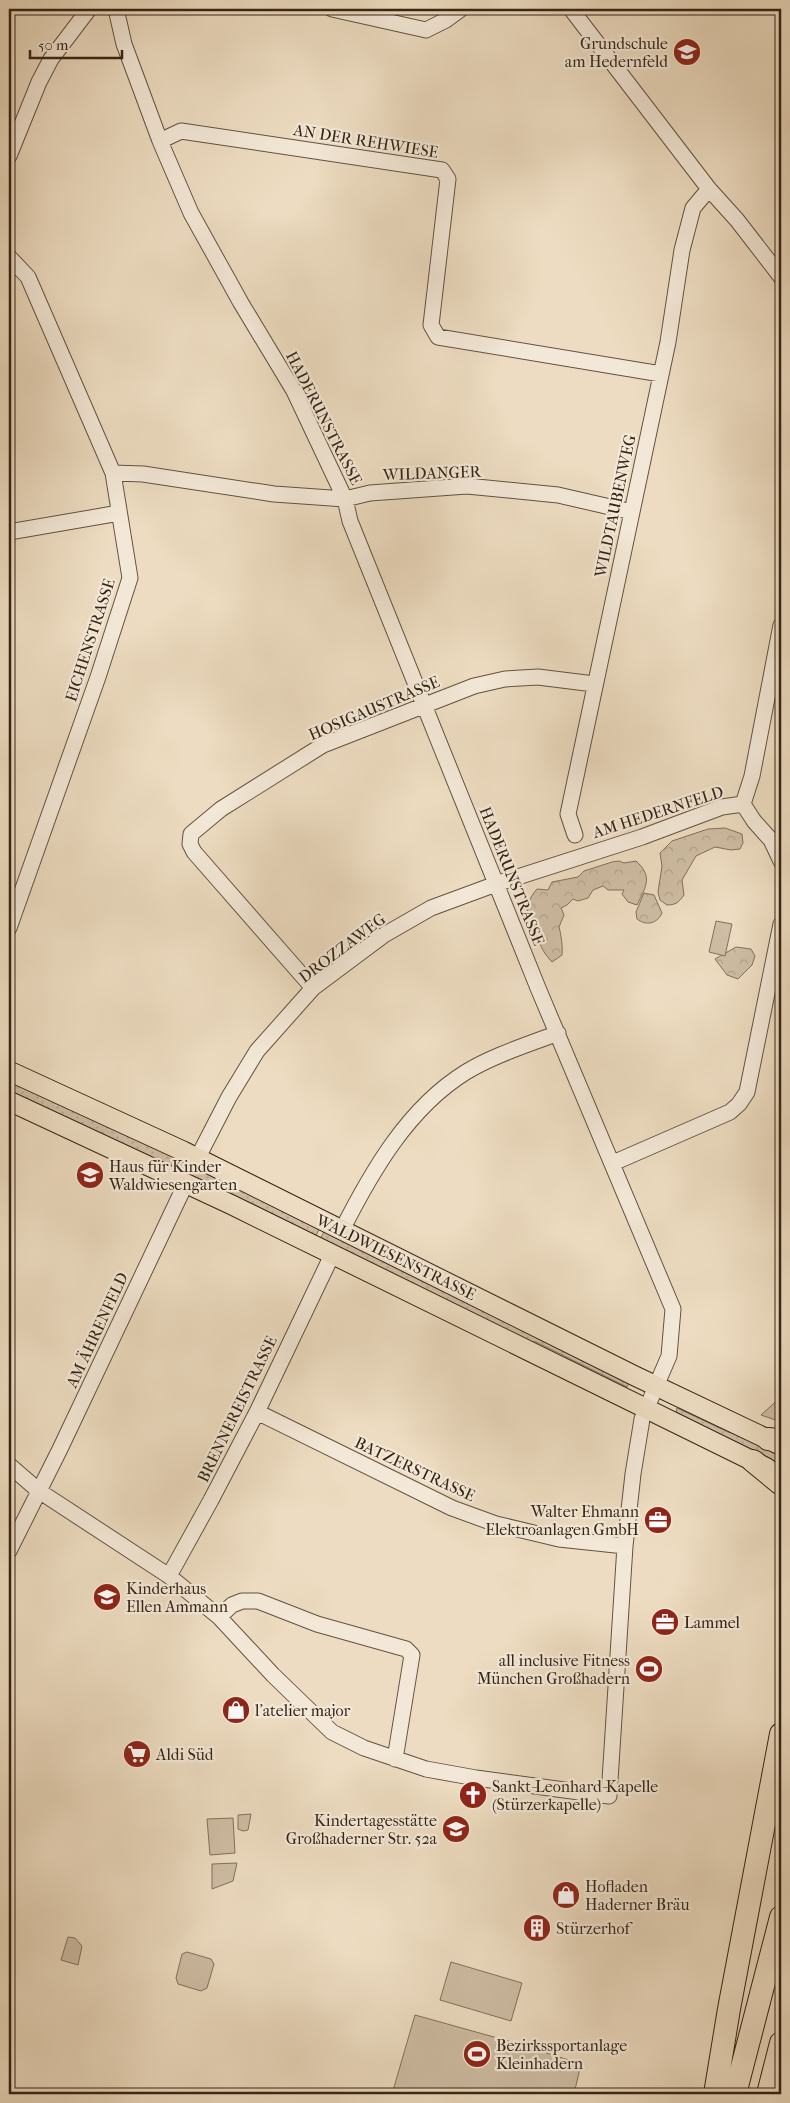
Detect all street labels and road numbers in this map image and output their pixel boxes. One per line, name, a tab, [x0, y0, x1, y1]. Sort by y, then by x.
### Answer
street label: AN DER REHWIESE	[291, 120, 440, 162]
street label: HADERUNSTRASSE	[282, 348, 366, 488]
street label: WILDTAUBENWEG	[590, 433, 639, 580]
street label: WILDANGER	[381, 462, 483, 484]
street label: EICHENSTRASSE	[61, 576, 119, 704]
street label: HOSIGAUSTRASSE	[306, 672, 443, 744]
street label: AM HEDERNFELD	[589, 782, 726, 842]
street label: HADERUNSTRASSE	[476, 804, 549, 948]
street label: DROZZAWEG	[295, 909, 389, 987]
street label: WALDWIESENSTRASSE	[312, 1210, 479, 1304]
street label: AM ÄHRENFELD	[62, 1269, 132, 1392]
street label: BRENNEREISTRASSE	[193, 1332, 281, 1485]
street label: BATZERSTRASSE	[352, 1433, 479, 1505]

